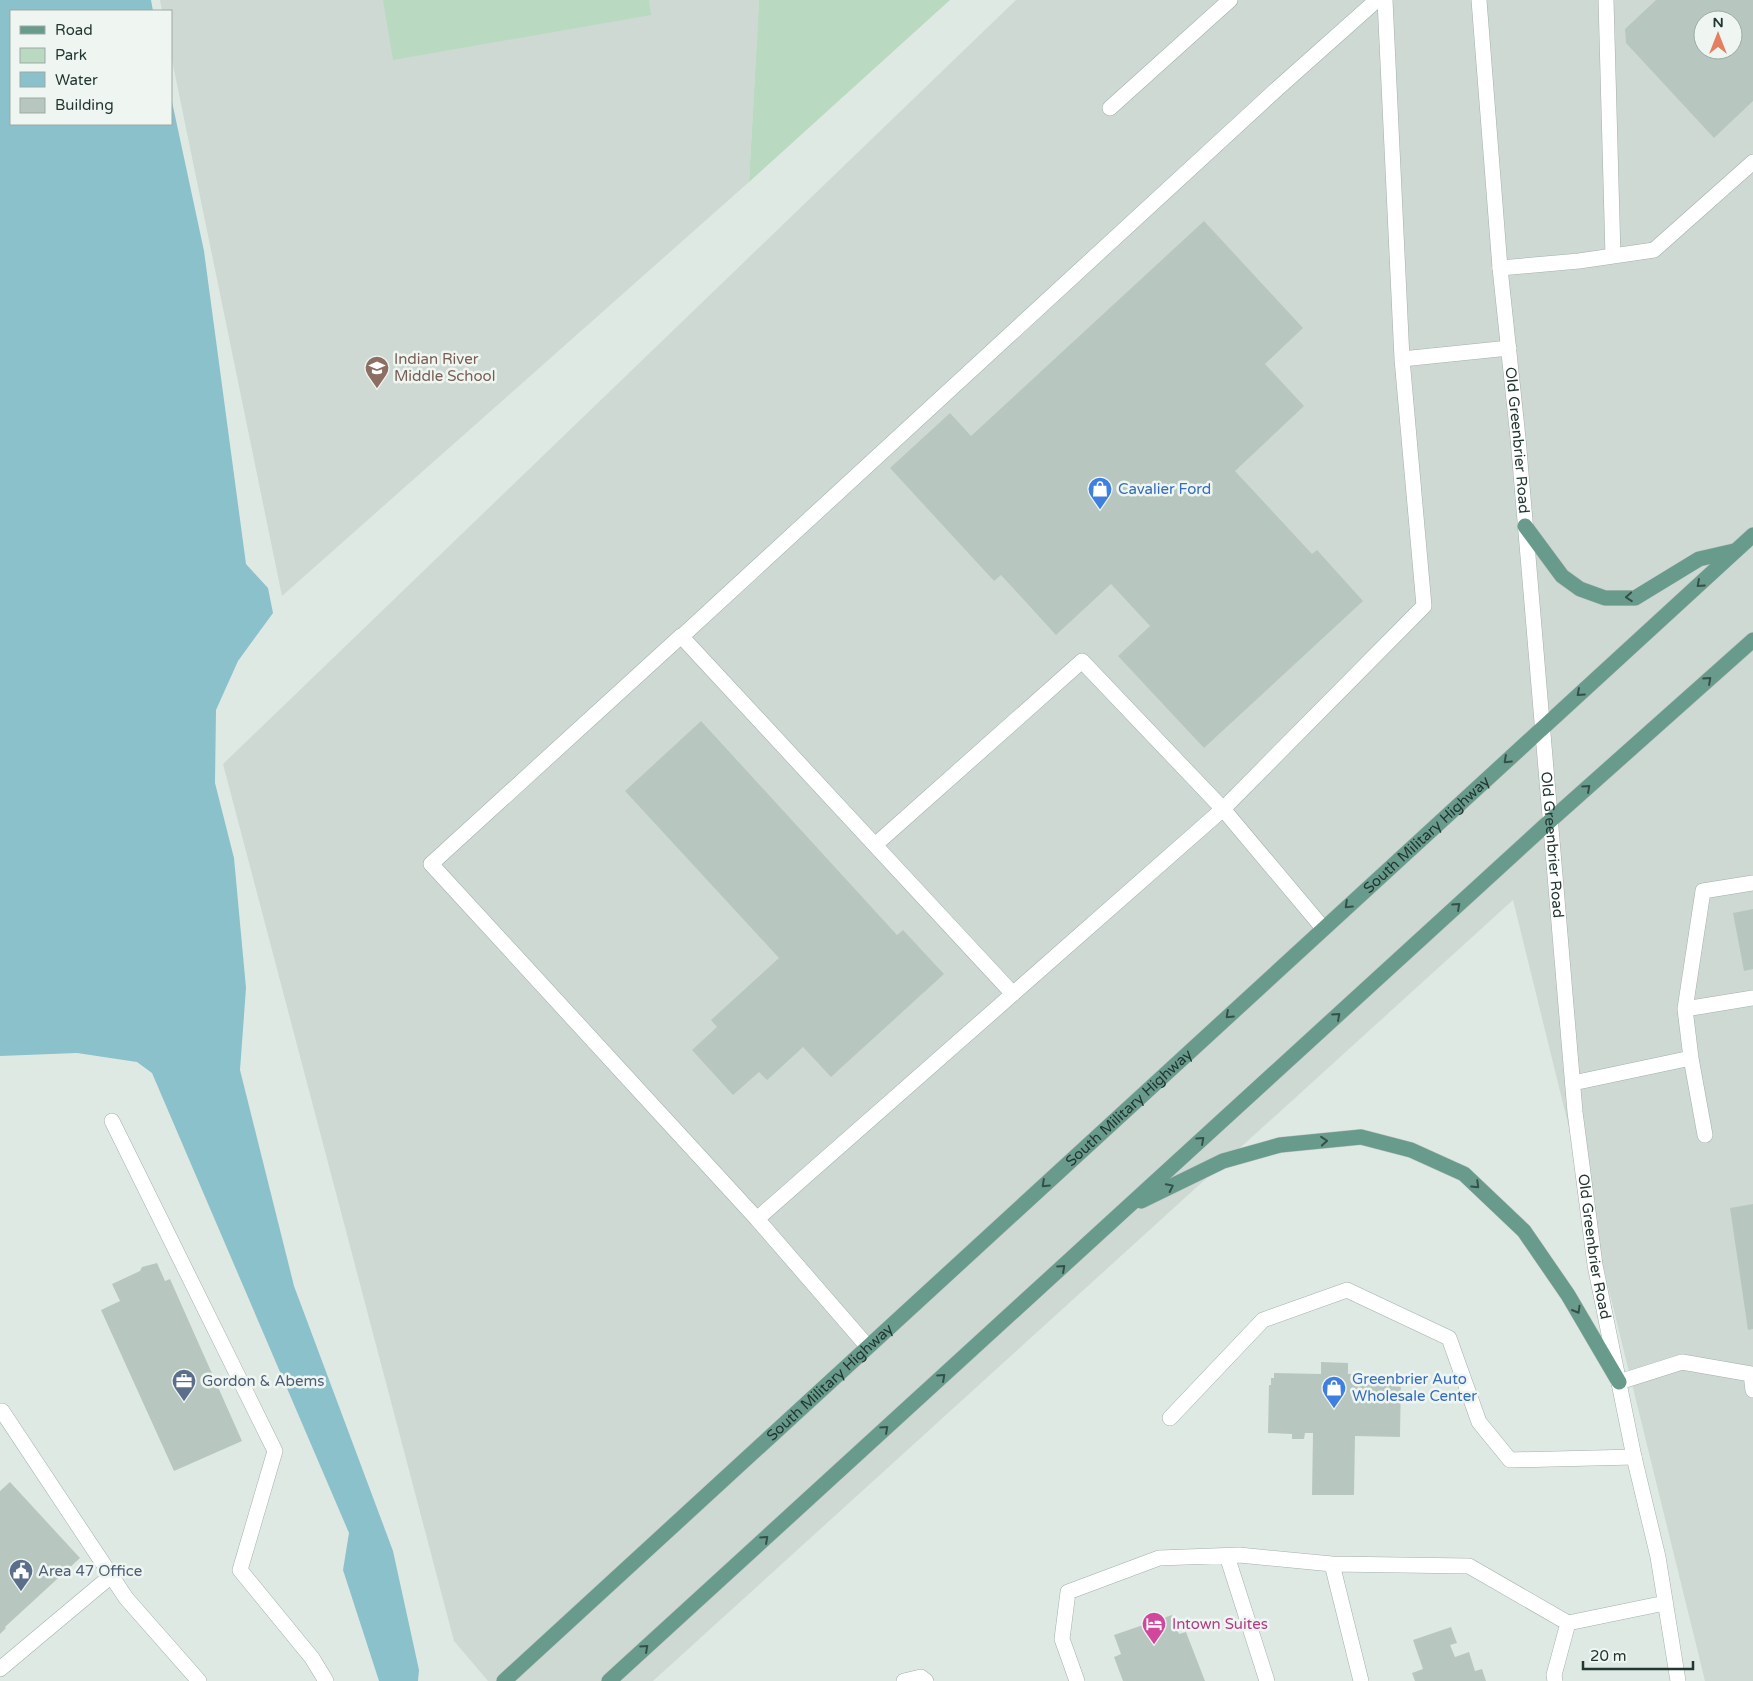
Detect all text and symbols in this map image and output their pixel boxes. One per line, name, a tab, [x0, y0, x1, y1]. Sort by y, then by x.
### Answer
legend	[10, 10, 172, 125]
north arrow	[1693, 10, 1743, 60]
text: N	[1712, 14, 1724, 31]
text: Road	[55, 21, 93, 39]
text: Park	[55, 46, 87, 64]
text: Water	[55, 71, 98, 89]
text: Building	[55, 96, 114, 114]
place label: Indian River Middle School	[394, 350, 495, 385]
school or university icon: Indian River Middle School	[364, 355, 390, 389]
street label: Old Greenbrier Road	[1502, 366, 1533, 514]
shop icon: Cavalier Ford	[1087, 476, 1113, 510]
place label: Cavalier Ford	[1118, 480, 1211, 498]
one-way arrow	[1696, 578, 1705, 587]
one-way arrow	[1624, 591, 1632, 602]
one-way arrow	[1703, 676, 1712, 685]
one-way arrow	[1576, 687, 1585, 696]
one-way arrow	[1503, 754, 1512, 763]
street label: Old Greenbrier Road	[1537, 771, 1568, 919]
street label: South Military Highway	[1360, 772, 1494, 897]
one-way arrow	[1582, 784, 1591, 793]
one-way arrow	[1345, 899, 1354, 908]
one-way arrow	[1451, 903, 1460, 912]
one-way arrow	[1225, 1009, 1234, 1018]
one-way arrow	[1331, 1013, 1340, 1022]
street label: South Military Highway	[1062, 1045, 1196, 1170]
one-way arrow	[1321, 1135, 1329, 1146]
one-way arrow	[1196, 1137, 1205, 1146]
street label: Old Greenbrier Road	[1574, 1173, 1615, 1321]
one-way arrow	[1041, 1178, 1050, 1187]
one-way arrow	[1470, 1179, 1479, 1188]
one-way arrow	[1165, 1183, 1174, 1193]
one-way arrow	[1056, 1264, 1065, 1273]
one-way arrow	[1570, 1305, 1580, 1314]
street label: South Military Highway	[763, 1320, 897, 1445]
office icon: Gordon & Abems	[171, 1368, 197, 1402]
place label: Greenbrier Auto Wholesale Center	[1352, 1370, 1477, 1405]
place label: Gordon & Abems	[202, 1372, 325, 1390]
one-way arrow	[936, 1374, 945, 1383]
shop icon: Greenbrier Auto Wholesale Center	[1321, 1375, 1347, 1409]
one-way arrow	[879, 1426, 888, 1435]
one-way arrow	[759, 1535, 768, 1544]
public building icon: Area 47 Office	[8, 1558, 34, 1592]
place label: Area 47 Office	[38, 1562, 142, 1580]
hotel icon: Intown Suites	[1141, 1611, 1167, 1645]
place label: Intown Suites	[1172, 1615, 1268, 1633]
scale bar	[1583, 1638, 1693, 1670]
one-way arrow	[639, 1645, 648, 1654]
text: 20 m	[1590, 1647, 1627, 1665]

